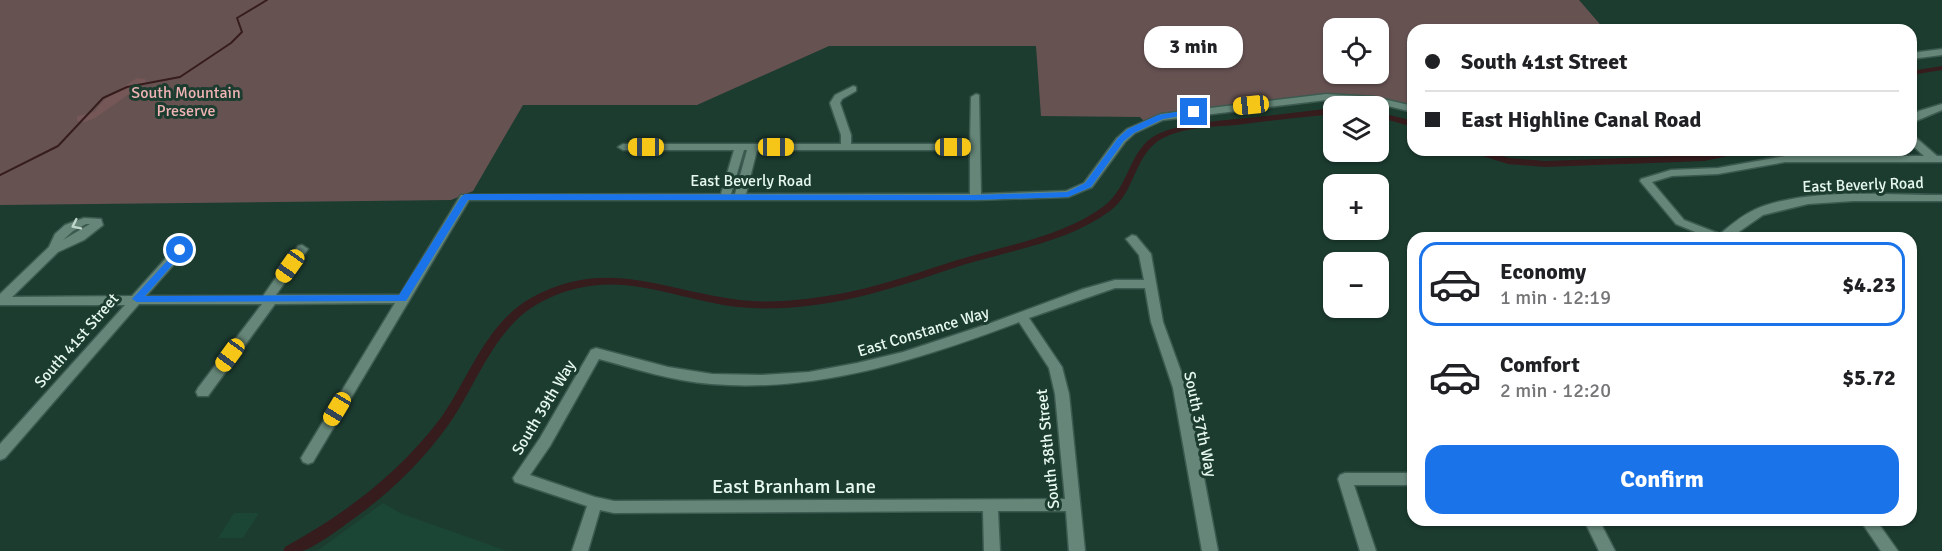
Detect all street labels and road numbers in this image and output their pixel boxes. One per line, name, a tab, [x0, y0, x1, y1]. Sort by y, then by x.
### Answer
street label: East Beverly Road	[690, 171, 812, 191]
street label: East Beverly Road	[1802, 173, 1924, 197]
street label: South 41st Street	[30, 289, 124, 392]
street label: East Constance Way	[855, 302, 992, 361]
street label: South 39th Way	[508, 356, 580, 459]
street label: South 37th Way	[1179, 370, 1221, 479]
street label: South 38th Street	[1032, 387, 1064, 510]
street label: East Branham Lane	[712, 474, 876, 499]

